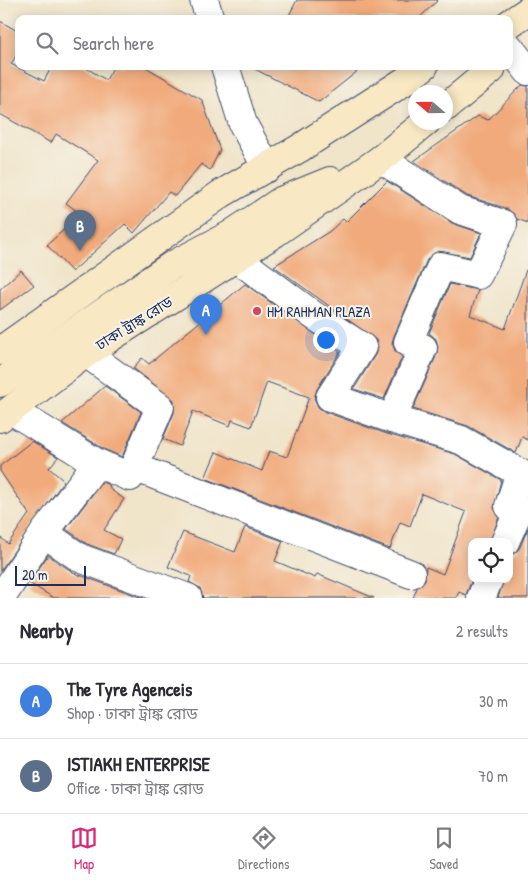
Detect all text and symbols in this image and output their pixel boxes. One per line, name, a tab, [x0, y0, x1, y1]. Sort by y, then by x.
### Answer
search box	[15, 15, 513, 70]
icon: search	[33, 29, 61, 57]
text: Search here	[73, 30, 154, 56]
north arrow	[408, 85, 453, 130]
pin: B	[64, 210, 96, 251]
street label: ঢাকা ট্রাঙ্ক রোড	[91, 291, 177, 355]
pin: A	[190, 294, 222, 335]
place label: HM RAHMAN PLAZA	[267, 301, 371, 322]
marker: HM RAHMAN PLAZA	[251, 305, 263, 317]
your location	[313, 327, 339, 353]
map controls	[468, 538, 513, 583]
button: locate	[468, 538, 513, 583]
scale bar	[15, 563, 86, 586]
text: 20 m	[22, 565, 48, 584]
text: Nearby	[20, 616, 73, 645]
text: 2 results	[456, 620, 508, 642]
text: The Tyre Agenceis	[67, 676, 192, 702]
text: A	[32, 690, 40, 712]
text: 30 m	[479, 690, 508, 712]
text: Shop · ঢাকা ট্রাঙ্ক রোড	[67, 702, 198, 724]
text: ISTIAKH ENTERPRISE	[67, 751, 210, 777]
text: B	[32, 765, 40, 787]
text: 70 m	[478, 765, 508, 787]
text: Office · ঢাকা ট্রাঙ্ক রোড	[67, 777, 204, 799]
tab: Map	[70, 824, 98, 873]
tab: Directions	[238, 824, 289, 873]
tab: Saved	[429, 824, 458, 873]

